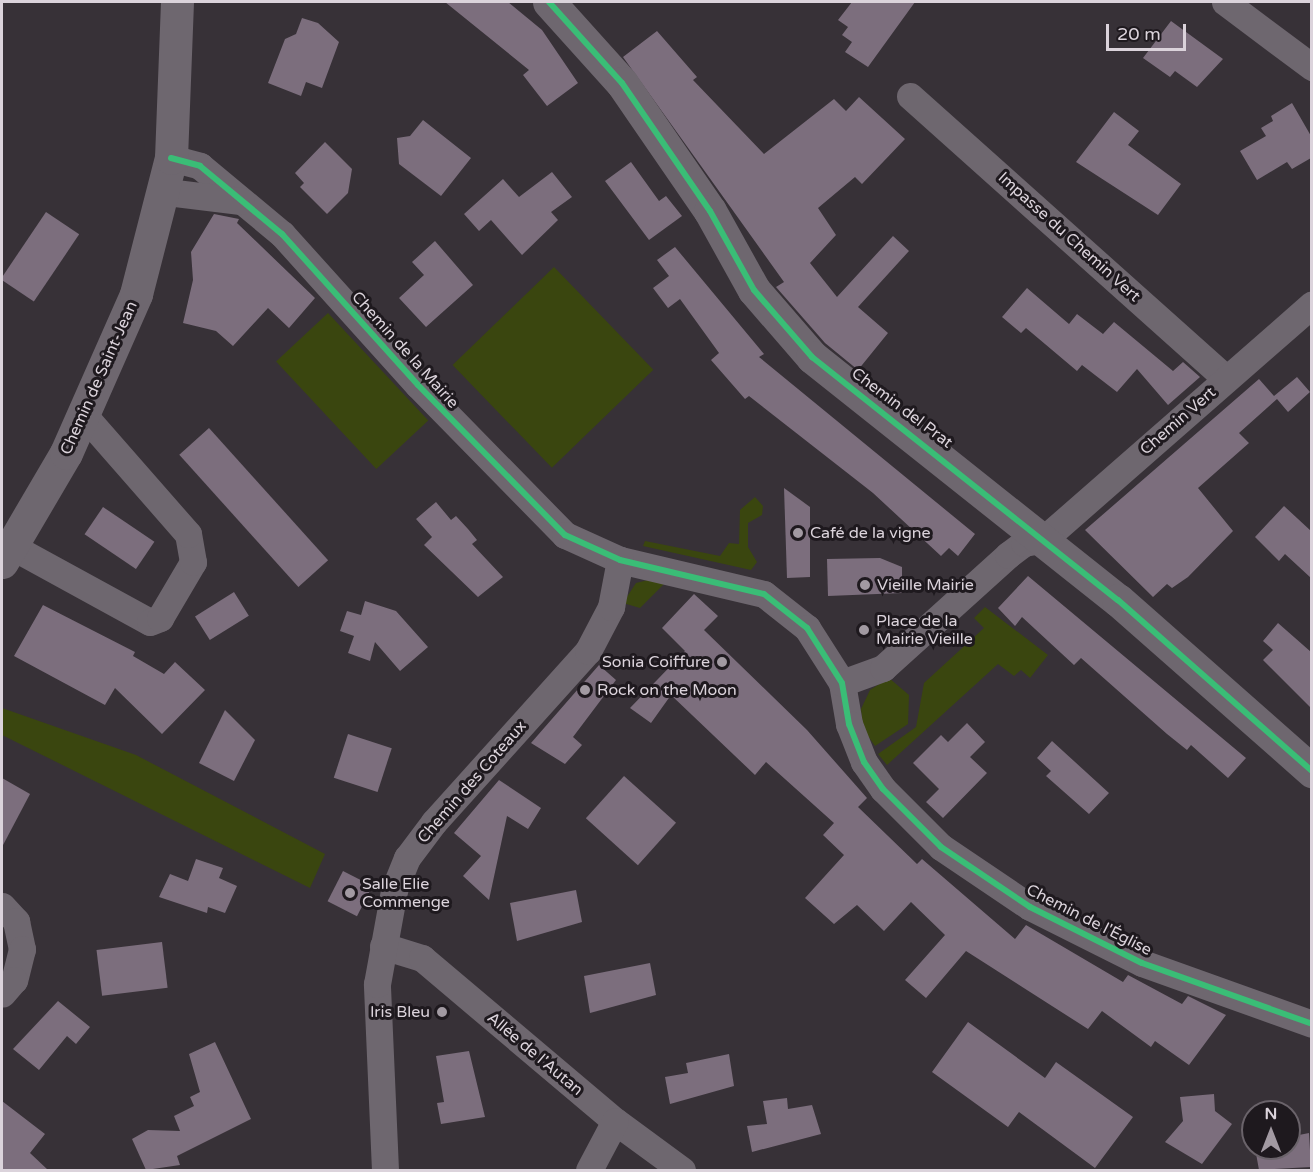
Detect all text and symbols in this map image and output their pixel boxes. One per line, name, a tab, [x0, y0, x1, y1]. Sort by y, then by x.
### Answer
scale bar	[1109, 12, 1188, 50]
text: 20 m	[1117, 23, 1161, 45]
street label: Impasse du Chemin Vert	[994, 168, 1144, 306]
street label: Chemin de la Mairie	[347, 288, 463, 412]
street label: Chemin de Saint-Jean	[56, 298, 142, 458]
street label: Chemin del Prat	[848, 364, 956, 452]
street label: Chemin Vert	[1136, 383, 1220, 459]
place label: Café de la vigne	[810, 523, 931, 543]
marker: Café de la vigne	[791, 526, 805, 540]
place label: Vieille Mairie	[877, 575, 974, 595]
marker: Vieille Mairie	[858, 578, 872, 592]
place label: Place de la Mairie Vieille	[876, 611, 973, 649]
marker: Place de la Mairie Vieille	[857, 623, 871, 637]
place label: Sonia Coiffure	[602, 652, 710, 672]
marker: Sonia Coiffure	[715, 655, 729, 669]
place label: Rock on the Moon	[597, 680, 737, 700]
marker: Rock on the Moon	[578, 683, 592, 697]
street label: Chemin des Coteaux	[414, 717, 530, 847]
place label: Salle Elie Commenge	[362, 874, 450, 912]
street label: Chemin de l'Église	[1023, 880, 1155, 960]
marker: Salle Elie Commenge	[343, 886, 357, 900]
place label: Iris Bleu	[370, 1002, 430, 1022]
marker: Iris Bleu	[435, 1005, 449, 1019]
street label: Allée de l'Autan	[483, 1008, 587, 1100]
north arrow	[1241, 1100, 1301, 1160]
text: N	[1265, 1104, 1277, 1124]

